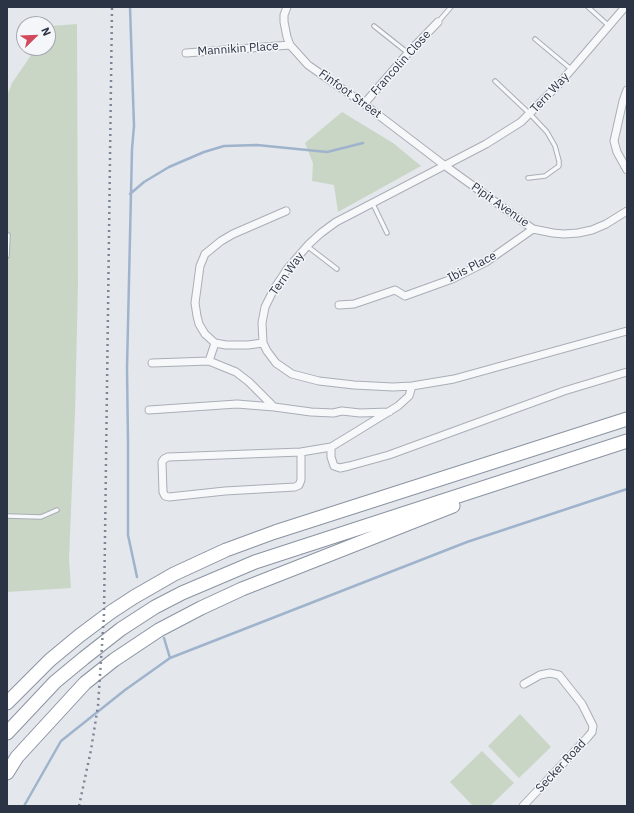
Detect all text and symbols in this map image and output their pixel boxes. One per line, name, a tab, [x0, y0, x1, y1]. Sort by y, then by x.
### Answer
north arrow	[16, 16, 56, 56]
text: N	[38, 25, 54, 38]
street label: Francolin Close	[368, 28, 434, 98]
street label: Mannikin Place	[197, 39, 279, 59]
street label: Finfoot Street	[316, 66, 384, 122]
street label: Tern Way	[528, 70, 572, 116]
street label: Pipit Avenue	[468, 180, 532, 230]
street label: Ibis Place	[445, 249, 499, 285]
street label: Tern Way	[267, 250, 307, 298]
street label: Secker Road	[533, 737, 589, 795]

